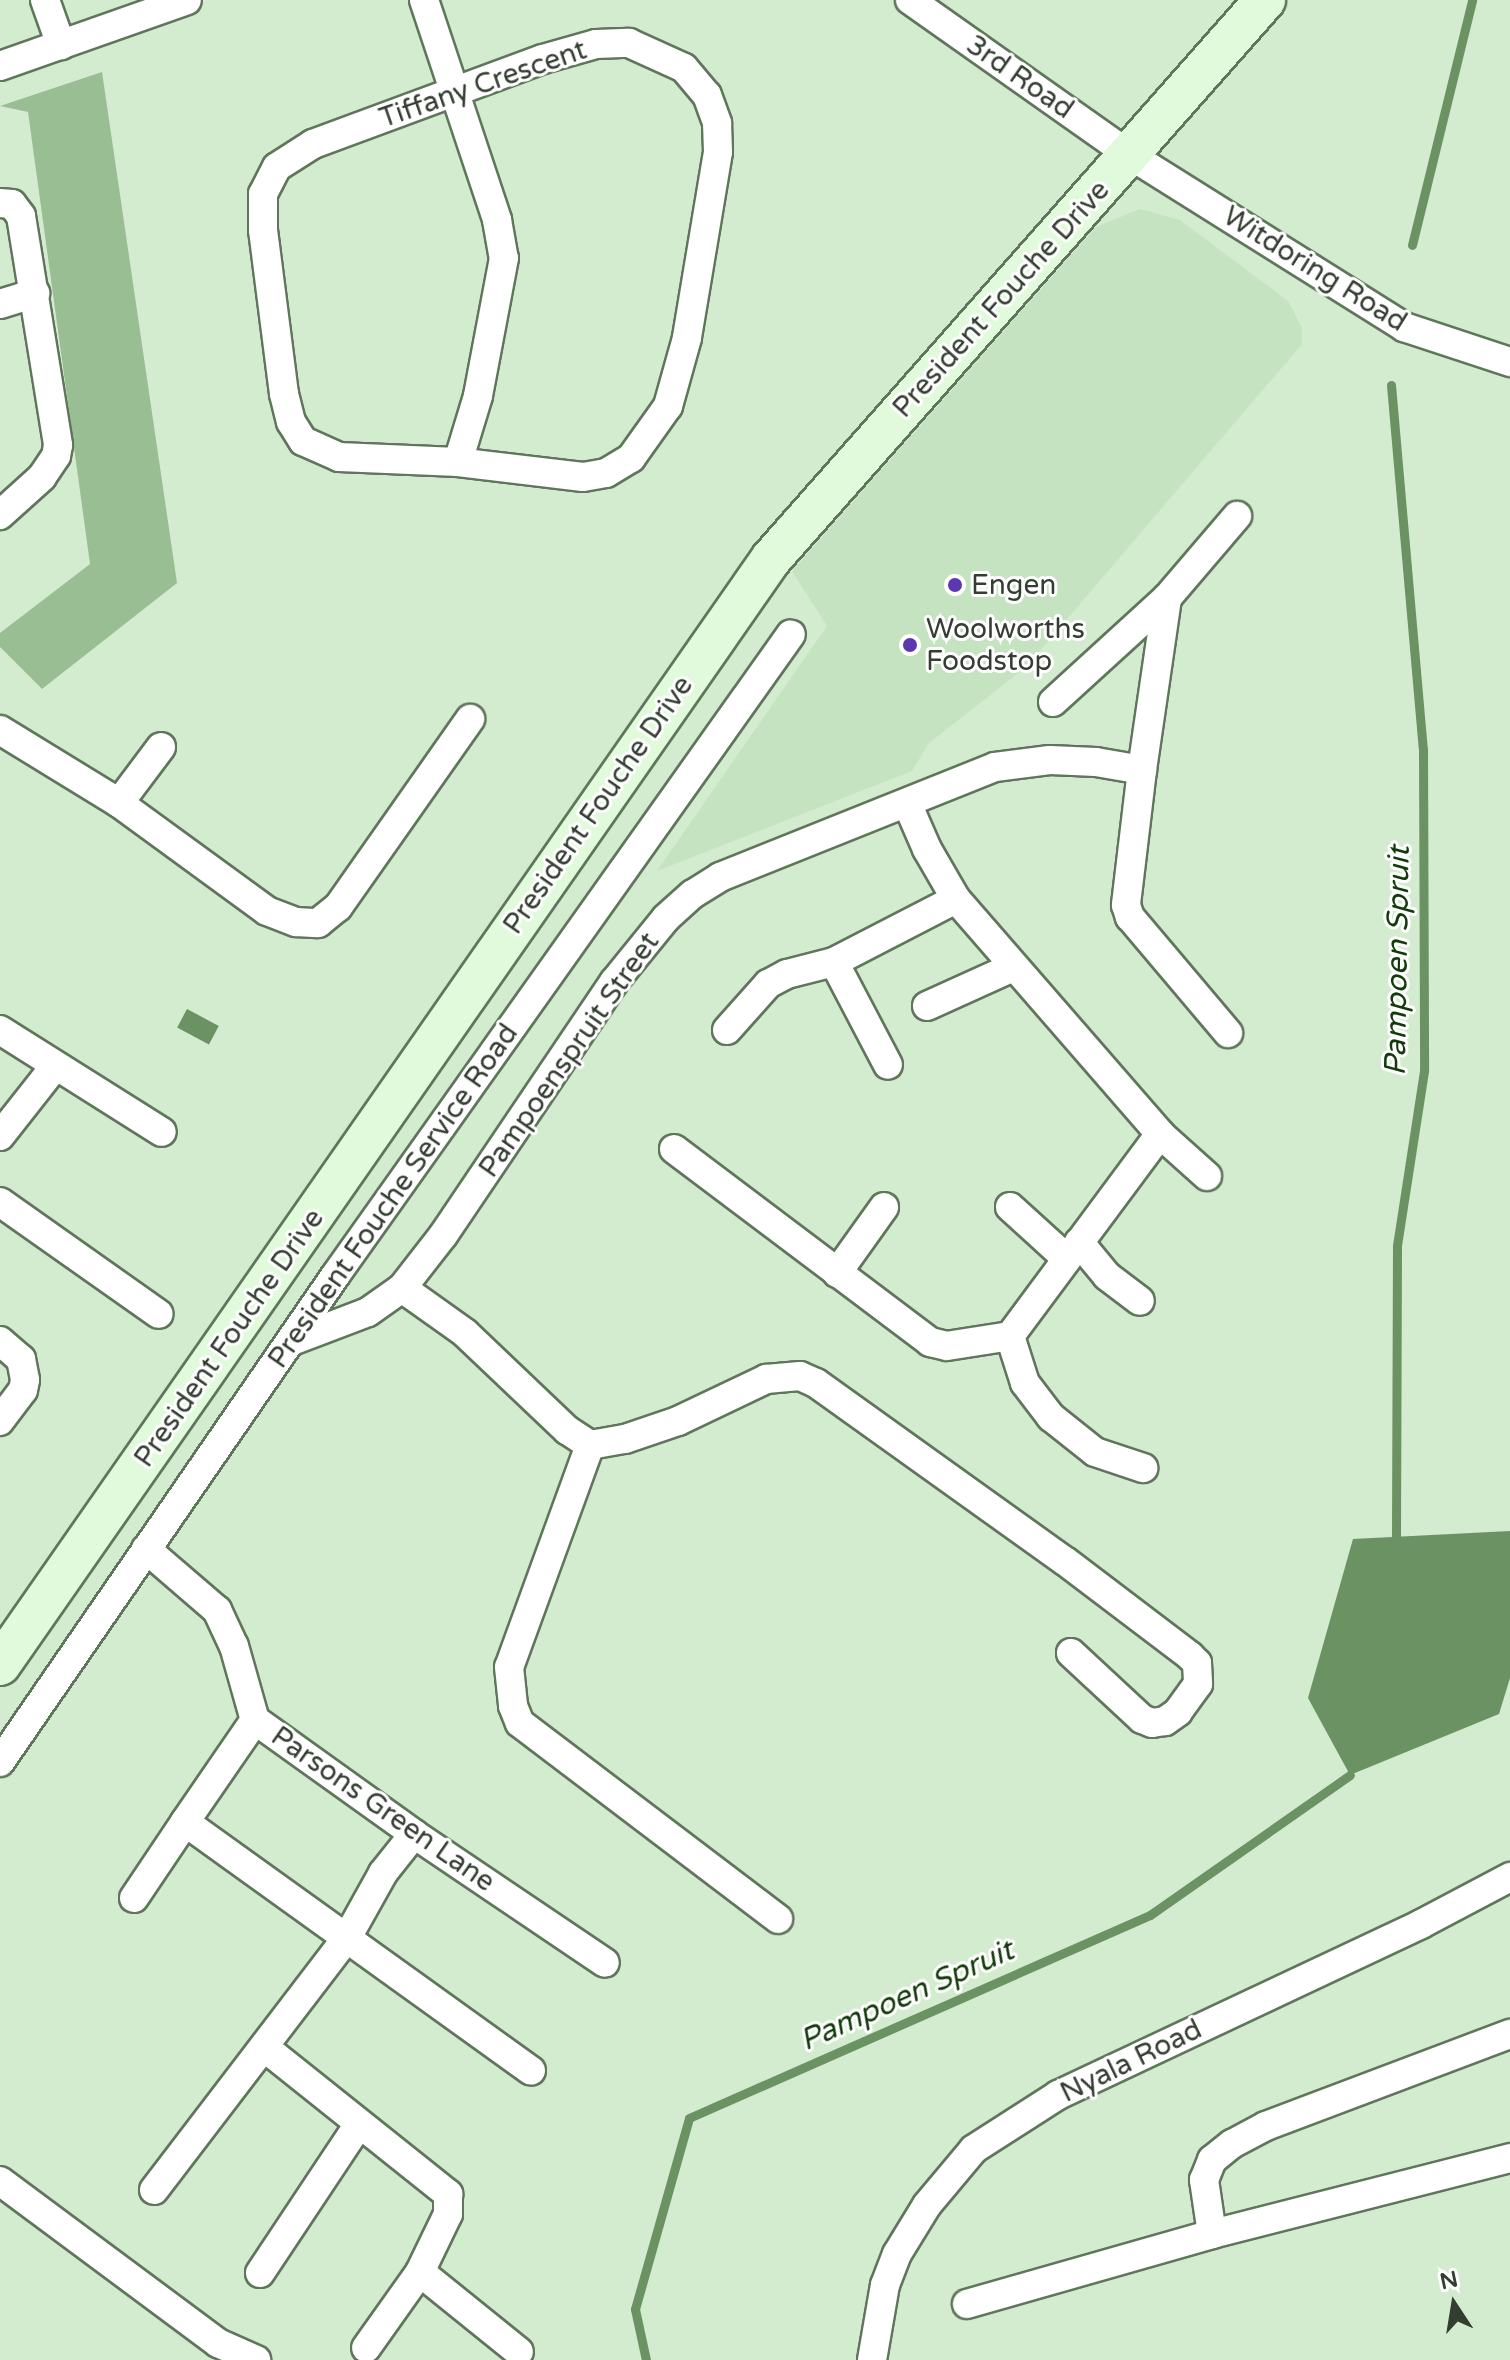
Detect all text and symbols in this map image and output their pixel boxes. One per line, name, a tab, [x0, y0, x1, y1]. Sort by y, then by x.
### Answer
street label: 3rd Road	[960, 28, 1080, 126]
street label: Tiffany Crescent	[375, 33, 591, 135]
street label: President Fouche Drive	[886, 174, 1116, 424]
street label: Witdoring Road	[1217, 199, 1413, 339]
place label: Engen	[971, 568, 1056, 602]
marker: Engen	[946, 576, 964, 594]
place label: Woolworths Foodstop	[926, 612, 1085, 678]
marker: Woolworths Foodstop	[901, 636, 919, 654]
street label: President Fouche Drive	[496, 669, 700, 941]
water label: Pampoen Spruit	[1378, 846, 1418, 1076]
street label: Pampoenspruit Street	[472, 926, 666, 1184]
street label: President Fouche Service Road	[261, 1017, 525, 1375]
street label: President Fouche Drive	[127, 1202, 331, 1474]
street label: Parsons Green Lane	[265, 1719, 501, 1899]
water label: Pampoen Spruit	[795, 1933, 1019, 2059]
street label: Nyala Road	[1055, 2012, 1207, 2110]
north arrow	[1414, 2264, 1494, 2344]
text: N	[1438, 2266, 1460, 2295]

